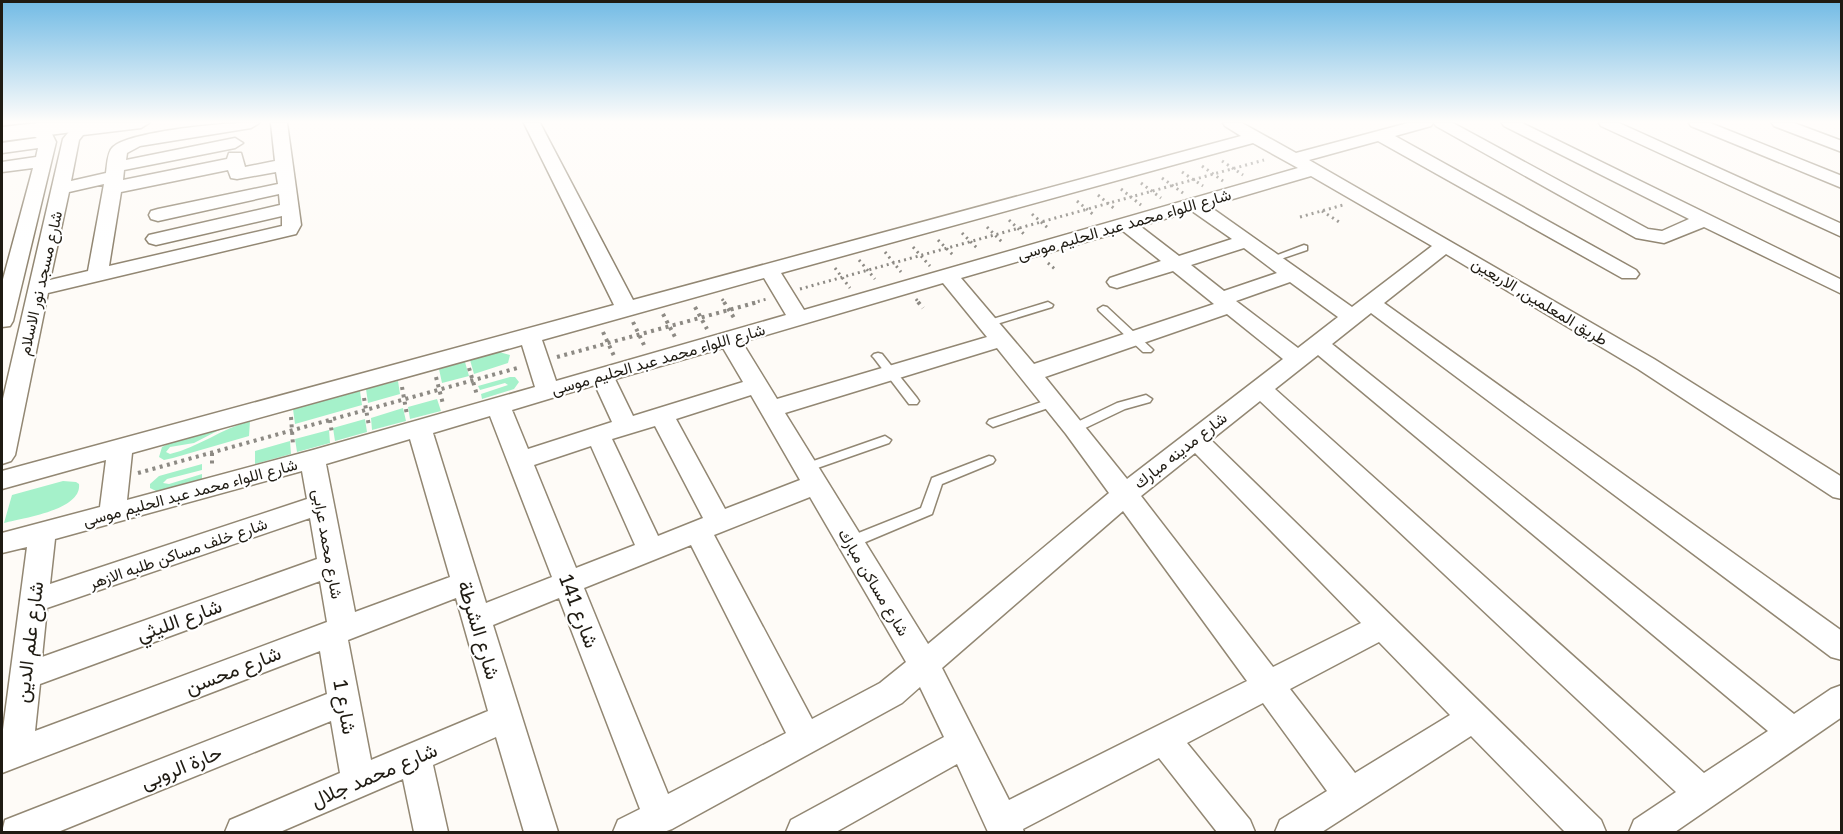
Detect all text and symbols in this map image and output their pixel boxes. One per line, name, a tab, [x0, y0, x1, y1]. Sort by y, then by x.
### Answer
street label: شارع اللواء محمد عبد الحليم موسى	[1015, 184, 1234, 266]
street label: شارع مسجد نور الاسلام	[14, 209, 68, 357]
street label: طريق المعلمين, الاربعين	[1468, 252, 1612, 350]
street label: شارع اللواء محمد عبد الحليم موسى	[549, 319, 768, 401]
street label: شارع مدينه مبارك	[1129, 407, 1232, 494]
street label: شارع اللواء محمد عبد الحليم موسى	[81, 454, 300, 532]
street label: شارع محمد عرابى	[307, 488, 347, 601]
street label: شارع خلف مساكن طلبه الازهر	[85, 513, 271, 595]
street label: شارع مساكن مبارك	[832, 525, 914, 640]
street label: شارع 141	[552, 570, 605, 652]
street label: شارع الشرطة	[451, 577, 506, 683]
street label: شارع علم الدين	[9, 580, 50, 704]
street label: شارع الليثي	[133, 592, 227, 651]
street label: شارع محسن	[181, 640, 285, 701]
street label: شارع 1	[326, 678, 363, 736]
street label: شارع محمد جلال	[307, 737, 442, 814]
street label: حارة الروبى	[136, 739, 226, 795]

